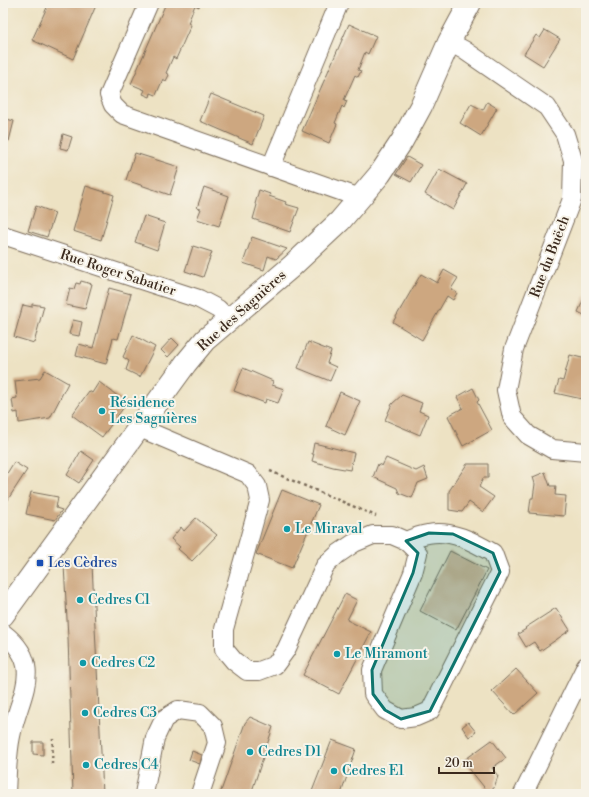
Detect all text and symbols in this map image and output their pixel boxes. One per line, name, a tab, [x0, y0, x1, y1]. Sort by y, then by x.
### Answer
street label: Rue du Buëch	[526, 213, 574, 301]
street label: Rue Roger Sabatier	[58, 246, 178, 300]
street label: Rue des Sagnières	[194, 266, 290, 356]
place label: Résidence Les Sagnières	[110, 394, 197, 428]
marker: Résidence Les Sagnières	[97, 406, 107, 416]
place label: Le Miraval	[295, 520, 362, 538]
marker: Le Miraval	[282, 524, 292, 534]
place label: Les Cèdres	[48, 554, 117, 572]
marker: Les Cèdres	[35, 558, 45, 568]
place label: Cedres C1	[88, 591, 150, 609]
marker: Cedres C1	[75, 595, 85, 605]
place label: Le Miramont	[345, 645, 428, 663]
marker: Le Miramont	[332, 649, 342, 659]
place label: Cedres C2	[91, 654, 155, 672]
marker: Cedres C2	[78, 658, 88, 668]
place label: Cedres C3	[93, 704, 157, 722]
marker: Cedres C3	[80, 708, 90, 718]
place label: Cedres D1	[258, 743, 322, 761]
marker: Cedres D1	[245, 747, 255, 757]
scale bar	[439, 749, 494, 775]
place label: Cedres C4	[94, 756, 159, 774]
text: 20 m	[445, 756, 473, 771]
marker: Cedres C4	[81, 760, 91, 770]
place label: Cedres E1	[342, 762, 404, 780]
marker: Cedres E1	[329, 766, 339, 776]

